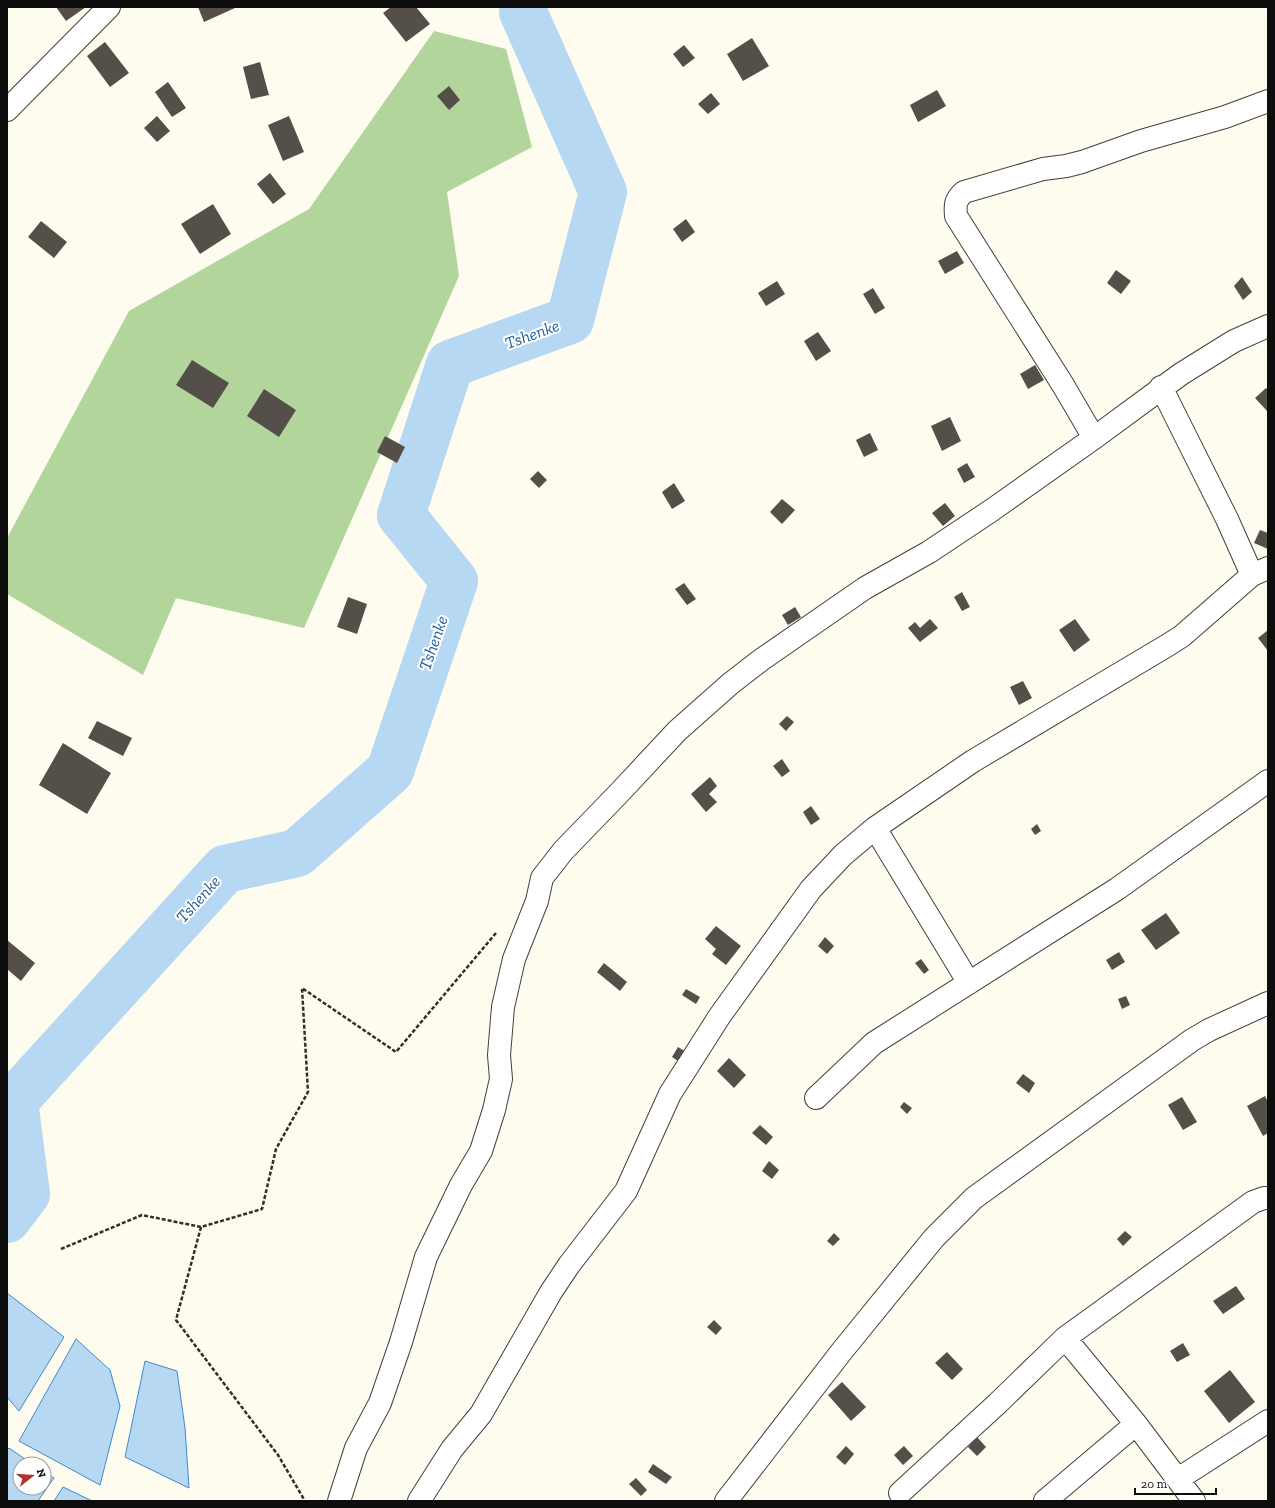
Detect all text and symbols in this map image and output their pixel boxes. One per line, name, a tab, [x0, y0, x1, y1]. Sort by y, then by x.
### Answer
water label: Tshenke	[502, 315, 562, 353]
water label: Tshenke	[414, 613, 452, 673]
water label: Tshenke	[172, 871, 224, 927]
north arrow	[12, 1456, 52, 1496]
text: N	[34, 1467, 49, 1480]
scale bar	[1135, 1470, 1216, 1496]
text: 20 m	[1141, 1477, 1168, 1491]

